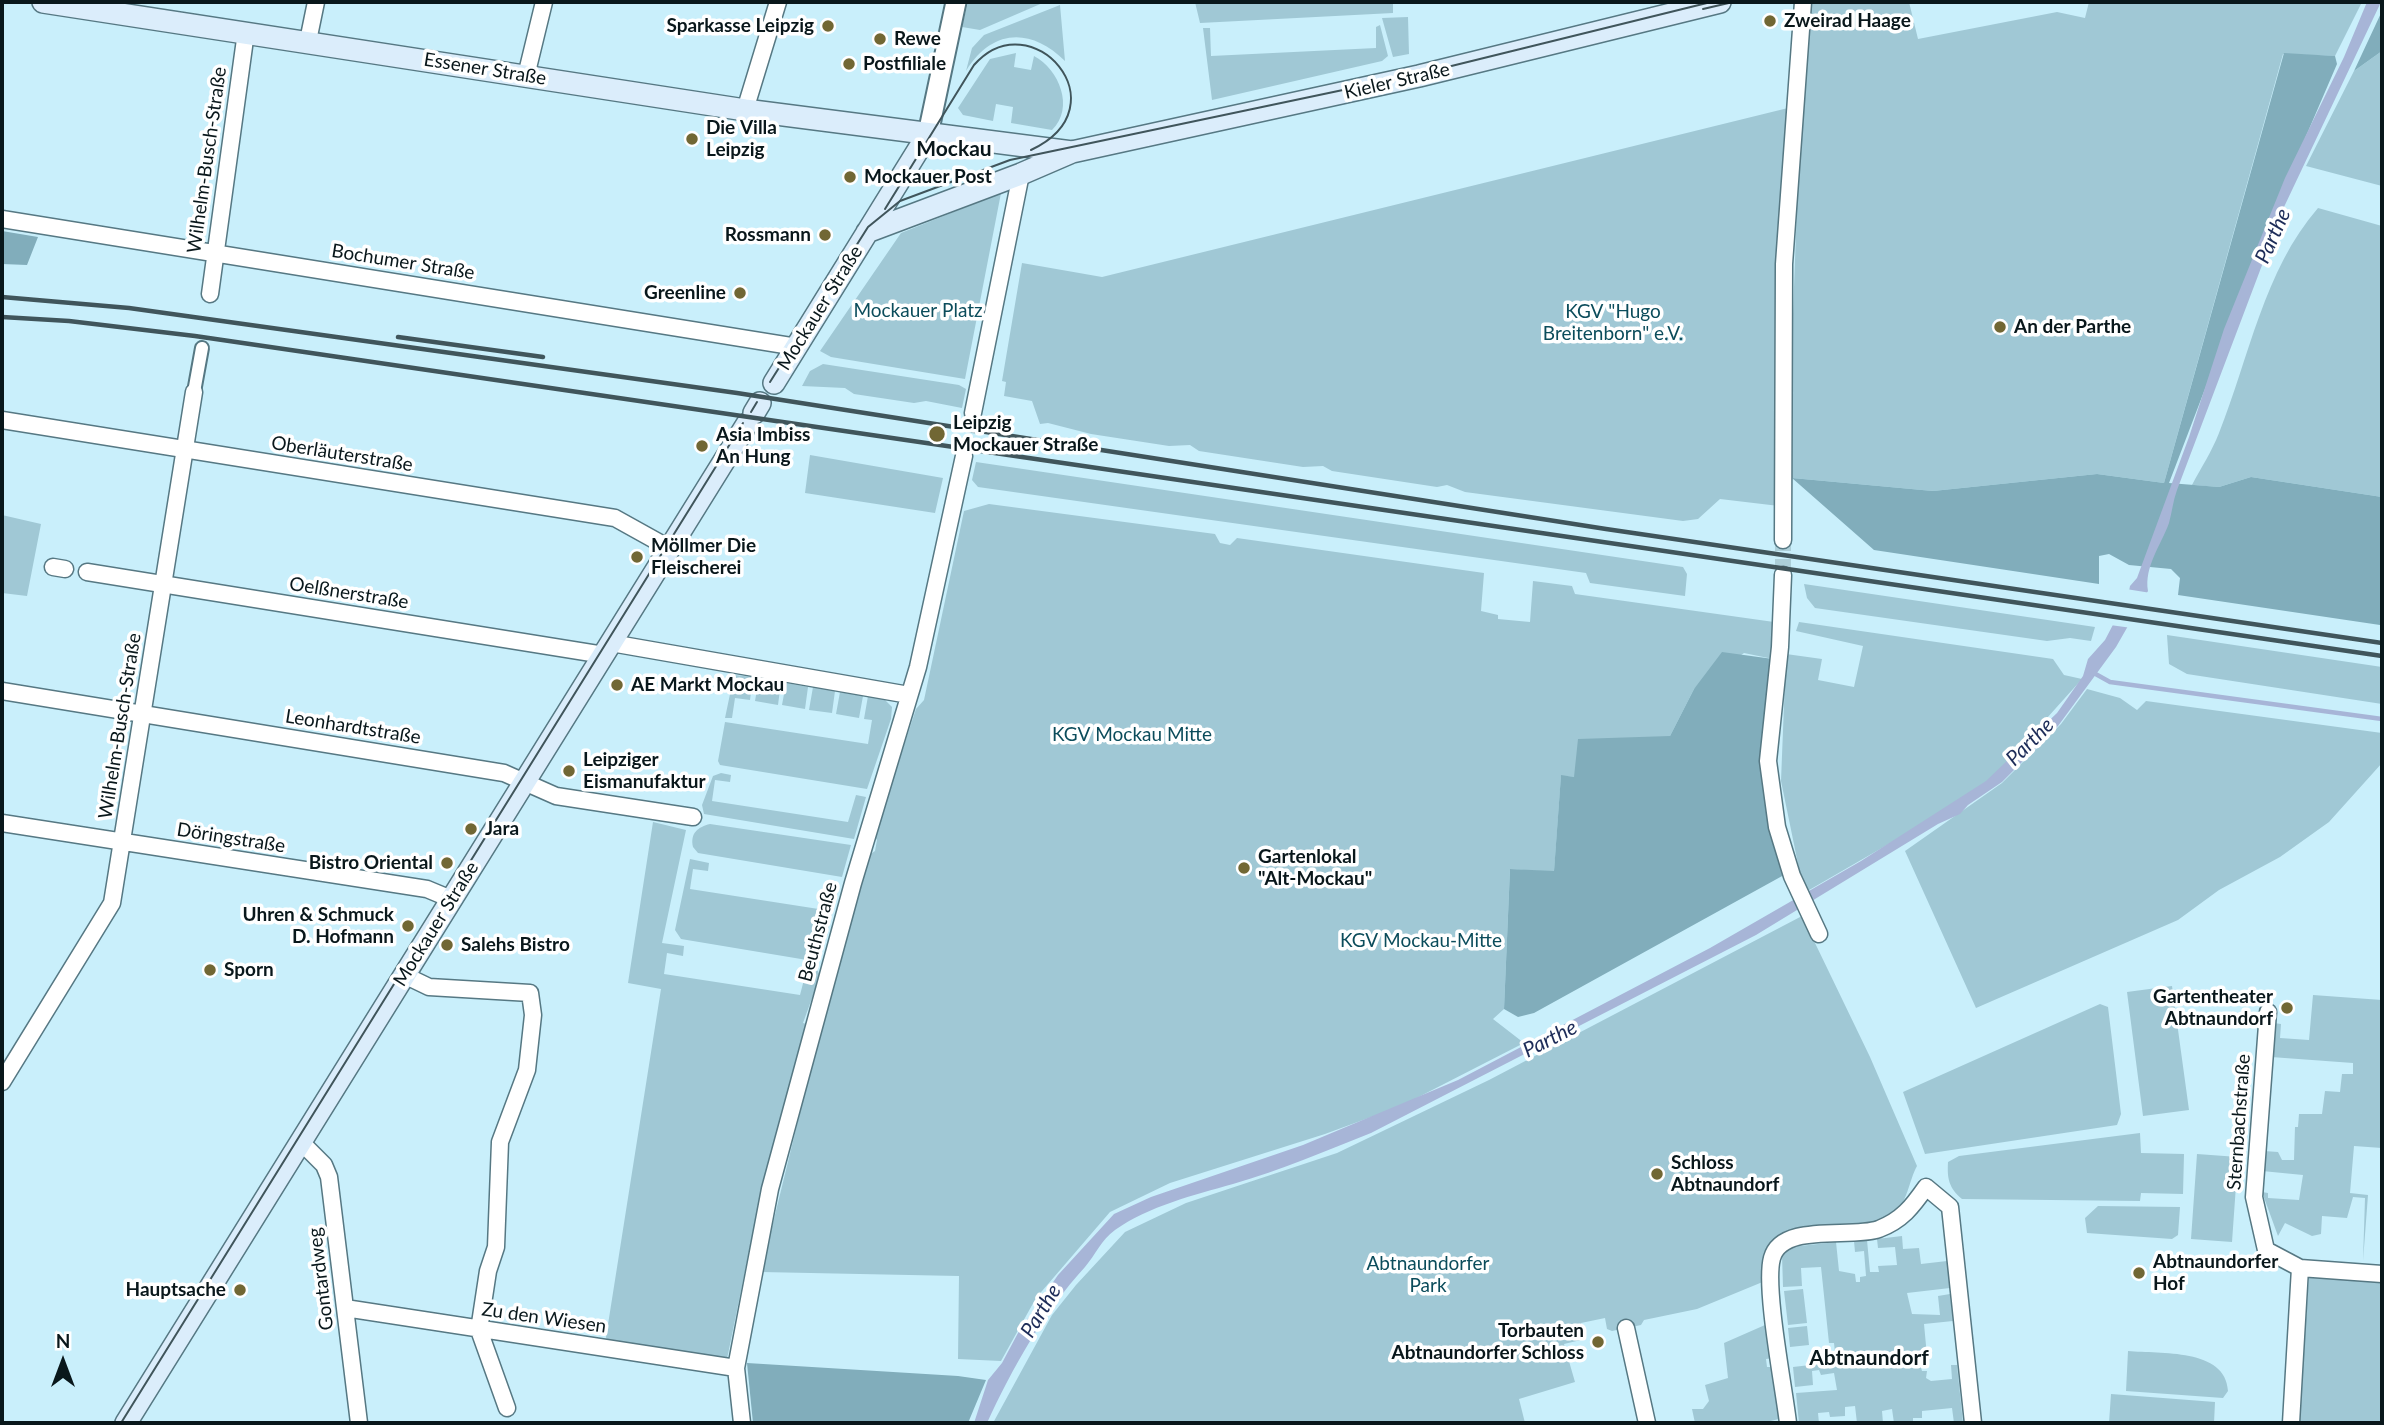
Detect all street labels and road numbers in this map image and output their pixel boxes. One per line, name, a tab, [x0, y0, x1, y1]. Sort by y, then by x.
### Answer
street label: Essener Straße	[422, 48, 548, 90]
street label: Kieler Straße	[1342, 58, 1452, 104]
street label: Wilhelm-Busch-Straße	[183, 65, 231, 255]
street label: Bochumer Straße	[330, 239, 476, 285]
street label: Mockauer Straße	[773, 241, 867, 375]
street label: Oberläuterstraße	[270, 432, 414, 476]
street label: Oelßnerstraße	[288, 572, 410, 614]
street label: Wilhelm-Busch-Straße	[94, 631, 146, 821]
street label: Leonhardtstraße	[284, 705, 422, 749]
street label: Döringstraße	[175, 818, 287, 858]
street label: Mockauer Straße	[389, 857, 483, 991]
street label: Beuthstraße	[794, 880, 842, 984]
street label: Sternbachstraße	[2223, 1053, 2255, 1191]
street label: Gontardweg	[303, 1226, 339, 1332]
street label: Zu den Wiesen	[480, 1298, 608, 1338]

